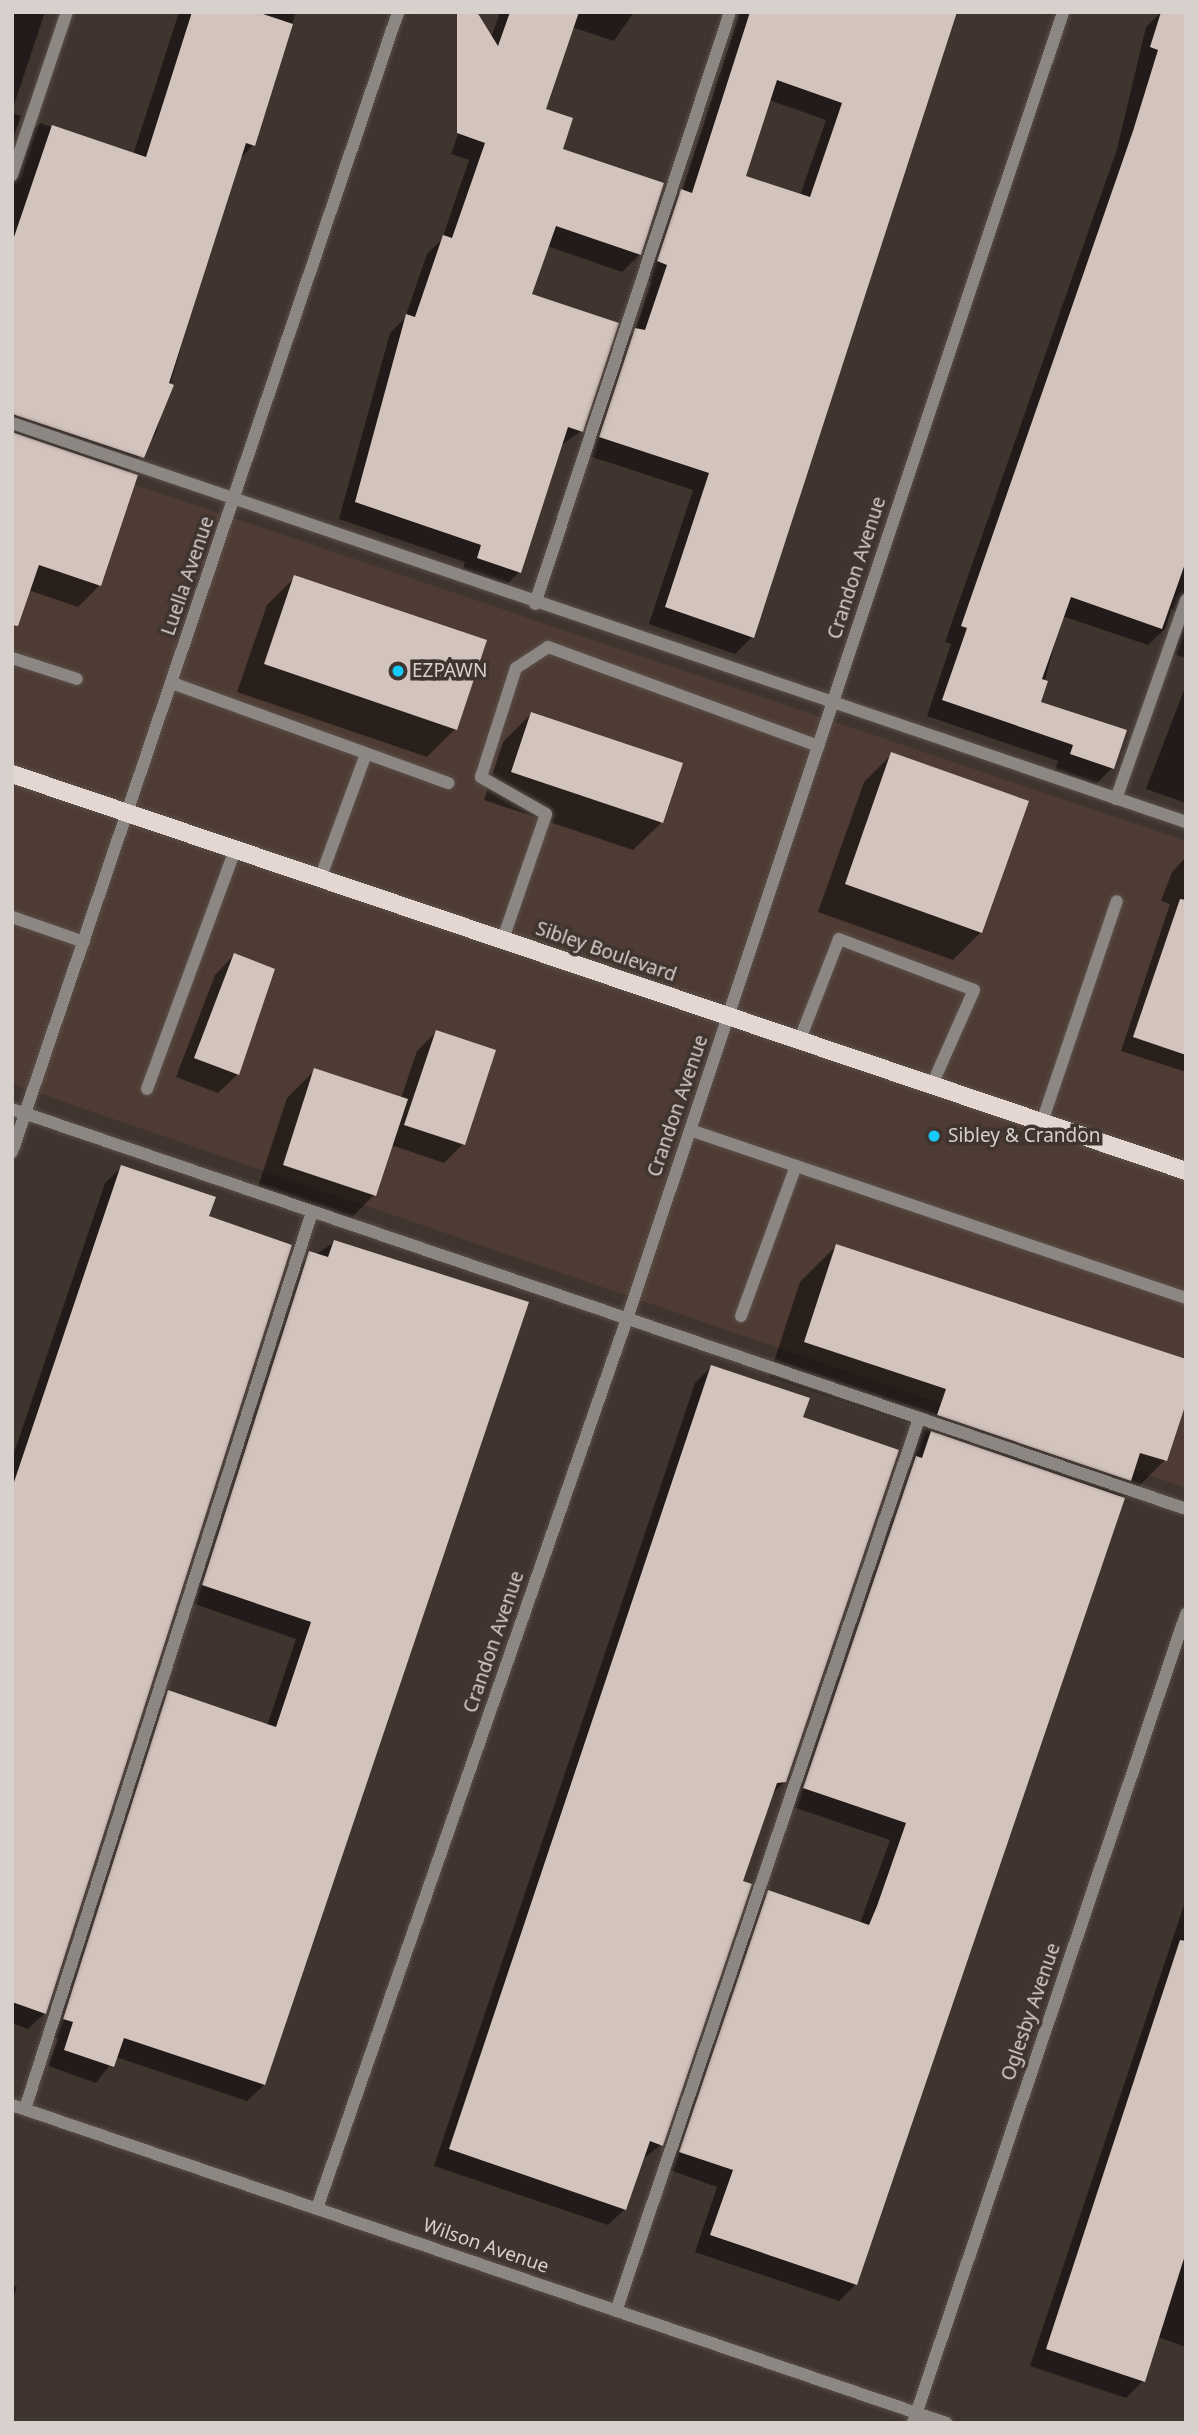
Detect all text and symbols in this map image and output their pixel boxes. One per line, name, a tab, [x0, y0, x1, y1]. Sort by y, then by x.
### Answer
street label: Crandon Avenue	[823, 494, 891, 642]
street label: Luella Avenue	[157, 513, 219, 639]
place label: EZPAWN	[412, 660, 487, 682]
marker: EZPAWN	[390, 663, 406, 679]
street label: Sibley Boulevard	[533, 917, 679, 987]
street label: Crandon Avenue	[643, 1032, 713, 1180]
place label: Sibley & Crandon	[948, 1125, 1101, 1147]
marker: Sibley & Crandon	[926, 1128, 942, 1144]
street label: Crandon Avenue	[459, 1568, 529, 1716]
street label: Oglesby Avenue	[997, 1940, 1065, 2084]
street label: Wilson Avenue	[420, 2214, 552, 2278]

